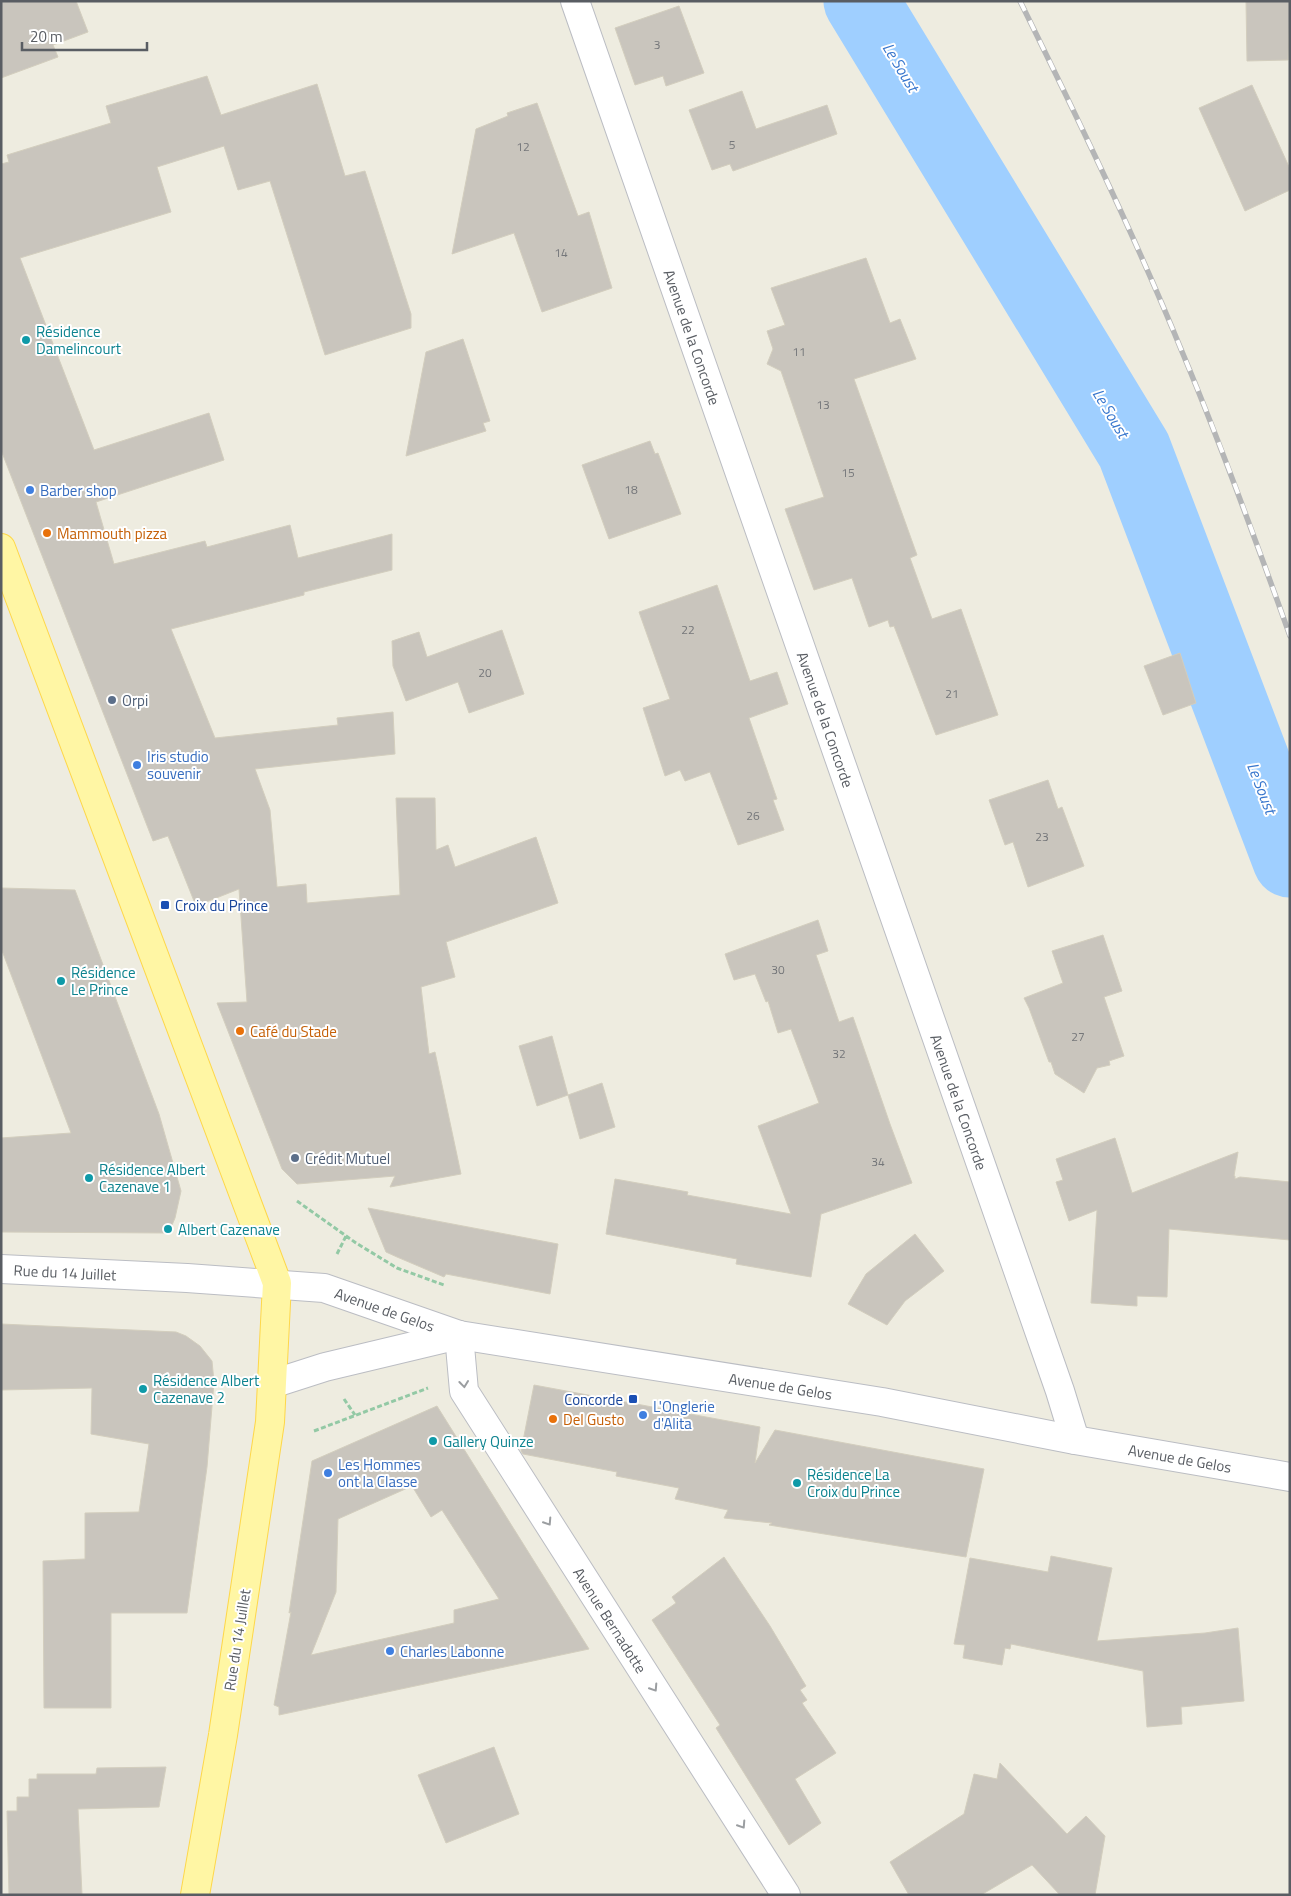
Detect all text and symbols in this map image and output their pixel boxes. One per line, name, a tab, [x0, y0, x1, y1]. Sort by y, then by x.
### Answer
scale bar	[22, 20, 148, 52]
text: 20 m	[30, 25, 63, 48]
house number: 3	[654, 35, 660, 54]
water label: Le Soust	[877, 38, 926, 98]
house number: 5	[729, 135, 736, 154]
house number: 12	[516, 137, 530, 156]
house number: 14	[554, 243, 568, 262]
street label: Avenue de la Concorde	[658, 266, 727, 408]
place label: Résidence Damelincourt	[36, 320, 122, 360]
marker: Résidence Damelincourt	[20, 334, 32, 346]
house number: 11	[792, 342, 806, 361]
water label: Le Soust	[1087, 384, 1136, 444]
house number: 13	[816, 395, 830, 414]
house number: 15	[841, 463, 855, 482]
place label: Barber shop	[40, 479, 117, 502]
house number: 18	[624, 480, 638, 499]
marker: Barber shop	[24, 484, 36, 496]
place label: Mammouth pizza	[57, 522, 168, 545]
marker: Mammouth pizza	[41, 527, 53, 539]
house number: 22	[681, 620, 695, 639]
street label: Avenue de la Concorde	[791, 649, 860, 790]
house number: 20	[478, 663, 492, 682]
house number: 21	[945, 684, 959, 703]
place label: Orpi	[122, 689, 148, 712]
marker: Orpi	[106, 694, 118, 706]
place label: Iris studio souvenir	[147, 745, 209, 785]
marker: Iris studio souvenir	[131, 759, 143, 771]
water label: Le Soust	[1241, 759, 1283, 819]
house number: 26	[746, 806, 760, 825]
house number: 23	[1035, 827, 1049, 846]
place label: Croix du Prince	[175, 894, 268, 917]
marker: Croix du Prince	[159, 899, 171, 911]
house number: 30	[771, 960, 785, 979]
place label: Résidence Le Prince	[71, 961, 136, 1001]
marker: Résidence Le Prince	[55, 975, 67, 987]
place label: Café du Stade	[250, 1020, 337, 1043]
marker: Café du Stade	[234, 1025, 246, 1037]
house number: 27	[1071, 1027, 1085, 1046]
street label: Avenue de la Concorde	[925, 1031, 993, 1173]
house number: 32	[832, 1044, 846, 1063]
place label: Crédit Mutuel	[305, 1147, 390, 1170]
marker: Crédit Mutuel	[289, 1152, 301, 1164]
house number: 34	[871, 1152, 885, 1171]
place label: Résidence Albert Cazenave 1	[99, 1158, 206, 1198]
marker: Résidence Albert Cazenave 1	[83, 1172, 95, 1184]
place label: Albert Cazenave	[178, 1218, 280, 1241]
marker: Albert Cazenave	[162, 1223, 174, 1235]
street label: Rue du 14 Juillet	[13, 1258, 118, 1286]
street label: Avenue de Gelos	[332, 1281, 438, 1337]
street label: Avenue de Gelos	[727, 1366, 834, 1405]
place label: Résidence Albert Cazenave 2	[153, 1369, 260, 1409]
one-way arrow	[458, 1380, 469, 1388]
marker: Résidence Albert Cazenave 2	[137, 1383, 149, 1395]
place label: Concorde	[564, 1388, 623, 1411]
marker: Concorde	[627, 1393, 639, 1405]
place label: L'Onglerie d'Alita	[653, 1395, 715, 1435]
place label: Del Gusto	[563, 1408, 624, 1431]
marker: L'Onglerie d'Alita	[637, 1409, 649, 1421]
marker: Del Gusto	[547, 1413, 559, 1425]
place label: Gallery Quinze	[443, 1430, 534, 1453]
marker: Gallery Quinze	[427, 1435, 439, 1447]
street label: Avenue de Gelos	[1127, 1438, 1233, 1478]
place label: Les Hommes ont la Classe	[338, 1453, 421, 1493]
place label: Résidence La Croix du Prince	[807, 1463, 900, 1503]
marker: Les Hommes ont la Classe	[322, 1467, 334, 1479]
marker: Résidence La Croix du Prince	[791, 1477, 803, 1489]
one-way arrow	[541, 1517, 551, 1526]
street label: Avenue Bernadotte	[568, 1563, 653, 1678]
street label: Rue du 14 Juillet	[218, 1587, 257, 1692]
place label: Charles Labonne	[400, 1640, 504, 1663]
marker: Charles Labonne	[384, 1645, 396, 1657]
one-way arrow	[648, 1683, 657, 1692]
one-way arrow	[735, 1820, 745, 1829]

